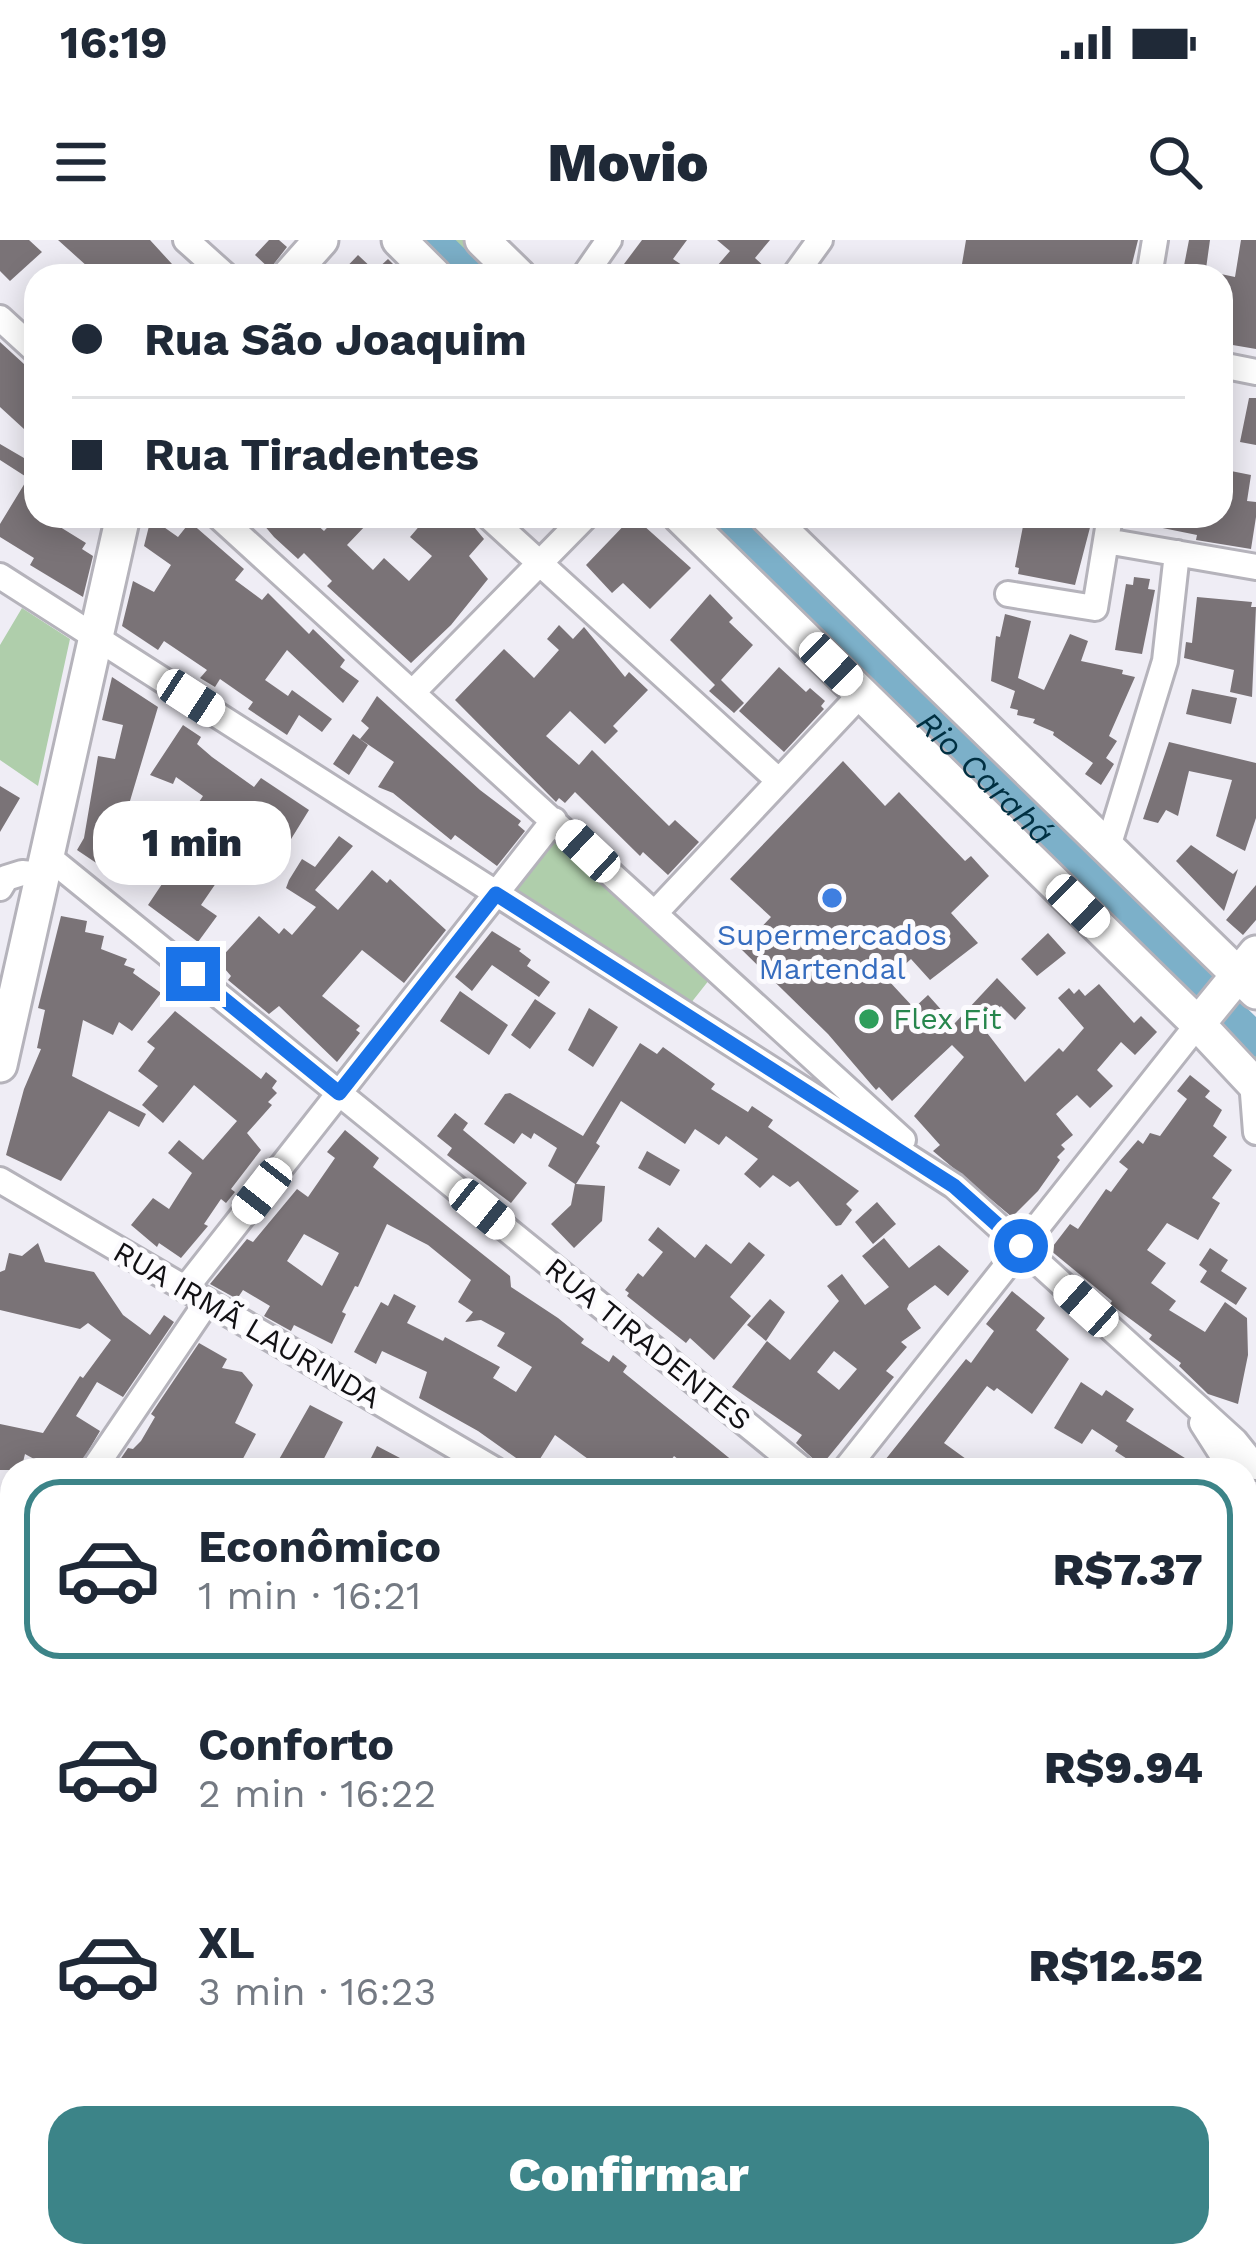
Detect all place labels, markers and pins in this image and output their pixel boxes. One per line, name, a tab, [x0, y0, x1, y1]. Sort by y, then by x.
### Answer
marker: Supermercados Martendal	[819, 885, 845, 911]
place label: Supermercados Martendal	[717, 917, 947, 986]
place label: Flex Fit	[893, 1001, 1002, 1036]
marker: Flex Fit	[856, 1006, 882, 1032]

